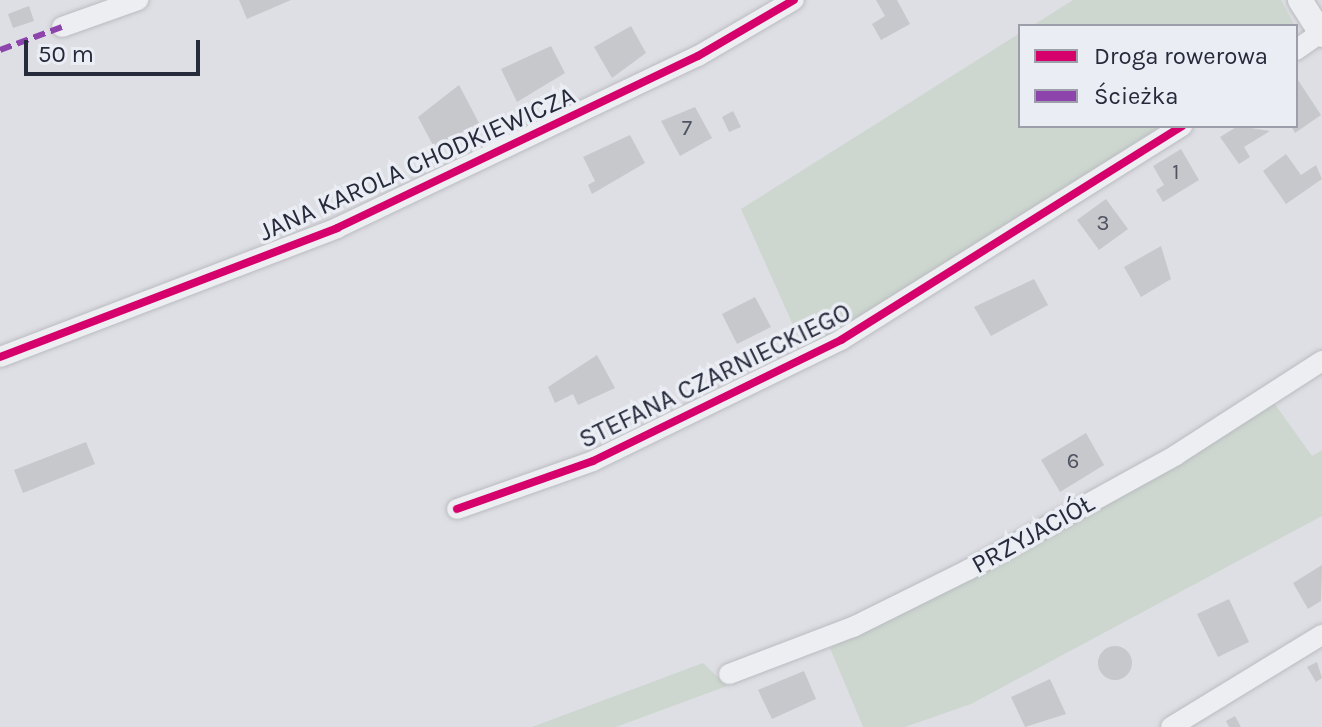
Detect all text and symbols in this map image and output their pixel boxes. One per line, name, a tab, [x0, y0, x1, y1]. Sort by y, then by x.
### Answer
scale bar	[28, 24, 204, 74]
legend	[1018, 24, 1298, 128]
text: 50 m	[38, 40, 94, 68]
text: Droga rowerowa	[1094, 42, 1268, 70]
street label: JANA KAROLA CHODKIEWICZA	[254, 80, 580, 248]
text: Ścieżka	[1094, 82, 1179, 110]
house number: 7	[682, 116, 692, 142]
house number: 1	[1172, 160, 1180, 186]
house number: 3	[1097, 211, 1109, 237]
street label: STEFANA CZARNIECKIEGO	[574, 297, 856, 455]
house number: 6	[1067, 449, 1079, 475]
street label: PRZYJACIÓŁ	[966, 488, 1100, 580]

